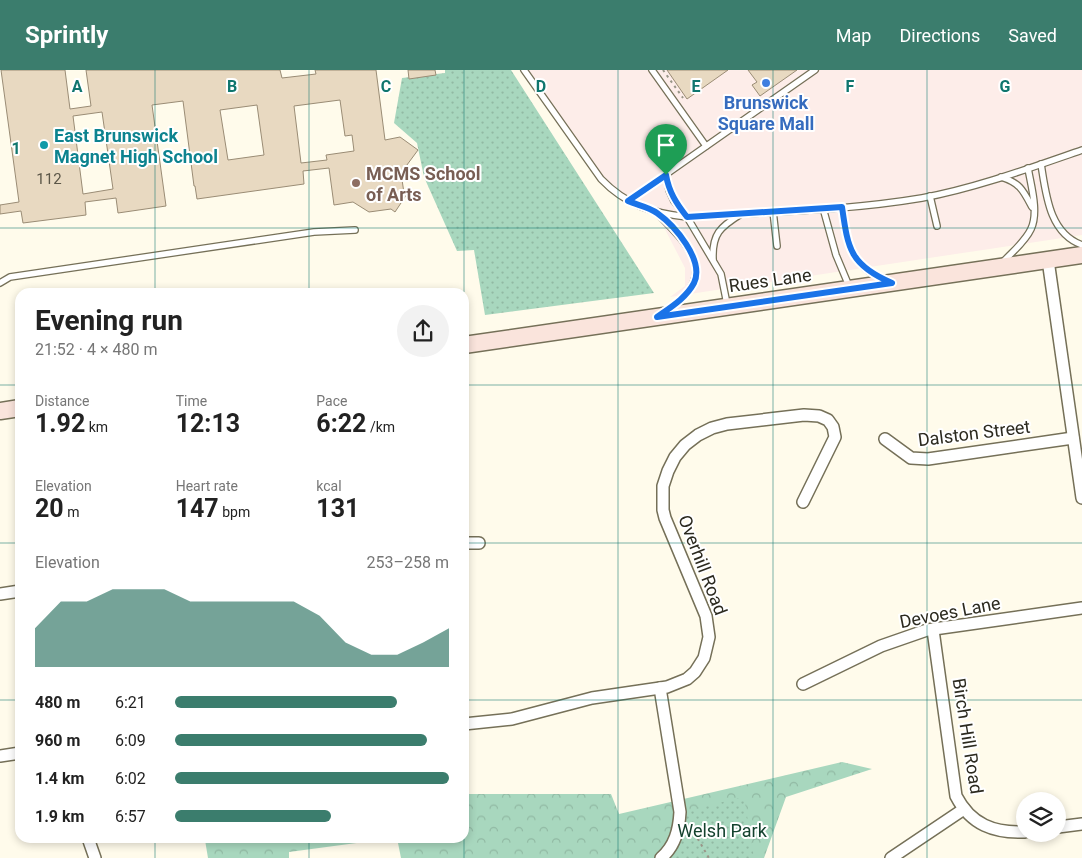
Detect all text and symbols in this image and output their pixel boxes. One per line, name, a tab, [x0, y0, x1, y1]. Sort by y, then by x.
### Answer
text: Sprintly	[25, 21, 108, 49]
text: Map	[836, 25, 871, 46]
text: Directions	[899, 25, 980, 46]
text: Saved	[1008, 25, 1057, 46]
text: A	[72, 77, 83, 96]
text: B	[227, 77, 237, 96]
text: C	[381, 77, 391, 96]
text: D	[536, 77, 546, 96]
text: E	[692, 77, 701, 96]
marker: Brunswick Square Mall	[760, 77, 772, 89]
text: F	[846, 77, 855, 96]
text: G	[1000, 77, 1011, 96]
place label: Brunswick Square Mall	[718, 92, 814, 134]
pin	[645, 124, 687, 175]
place label: East Brunswick Magnet High School	[54, 125, 218, 167]
icon: arrive	[652, 131, 680, 159]
text: 1	[11, 139, 21, 158]
marker: East Brunswick Magnet High School	[38, 139, 50, 151]
place label: MCMS School of Arts	[366, 163, 480, 205]
house number: 112	[36, 170, 62, 188]
marker: MCMS School of Arts	[350, 177, 362, 189]
street label: Rues Lane	[727, 264, 813, 296]
text: Evening run	[35, 304, 183, 337]
button: share	[397, 305, 449, 357]
text: 21:52 · 4 × 480 m	[35, 340, 157, 359]
text: Distance	[35, 393, 90, 409]
text: Time	[176, 393, 207, 409]
text: Pace	[316, 393, 347, 409]
text: 1.92	[35, 409, 85, 438]
text: 12:13	[176, 409, 240, 438]
text: 6:22	[316, 409, 366, 438]
street label: Dalston Street	[917, 416, 1032, 450]
text: km	[85, 419, 108, 435]
text: /km	[366, 419, 395, 435]
text: Elevation	[35, 478, 92, 494]
text: Heart rate	[176, 478, 238, 494]
text: kcal	[316, 478, 342, 494]
text: 20	[35, 494, 64, 523]
text: 147	[176, 494, 219, 523]
text: 131	[316, 494, 359, 523]
text: m	[64, 504, 79, 520]
text: bpm	[219, 504, 250, 520]
street label: Overhill Road	[674, 512, 732, 618]
text: Elevation	[35, 553, 100, 572]
text: 253–258 m	[367, 553, 449, 572]
street label: Devoes Lane	[898, 592, 1002, 632]
street label: Birch Hill Road	[948, 677, 988, 795]
text: 480 m	[35, 693, 80, 712]
text: 6:21	[115, 693, 146, 712]
text: 960 m	[35, 731, 80, 750]
text: 6:09	[115, 731, 146, 750]
text: 1.4 km	[35, 769, 84, 788]
text: 6:02	[115, 769, 146, 788]
map controls	[1016, 792, 1066, 842]
button: layers	[1016, 792, 1066, 842]
text: 1.9 km	[35, 807, 84, 826]
text: 6:57	[115, 807, 146, 826]
park label: Welsh Park	[677, 820, 768, 841]

